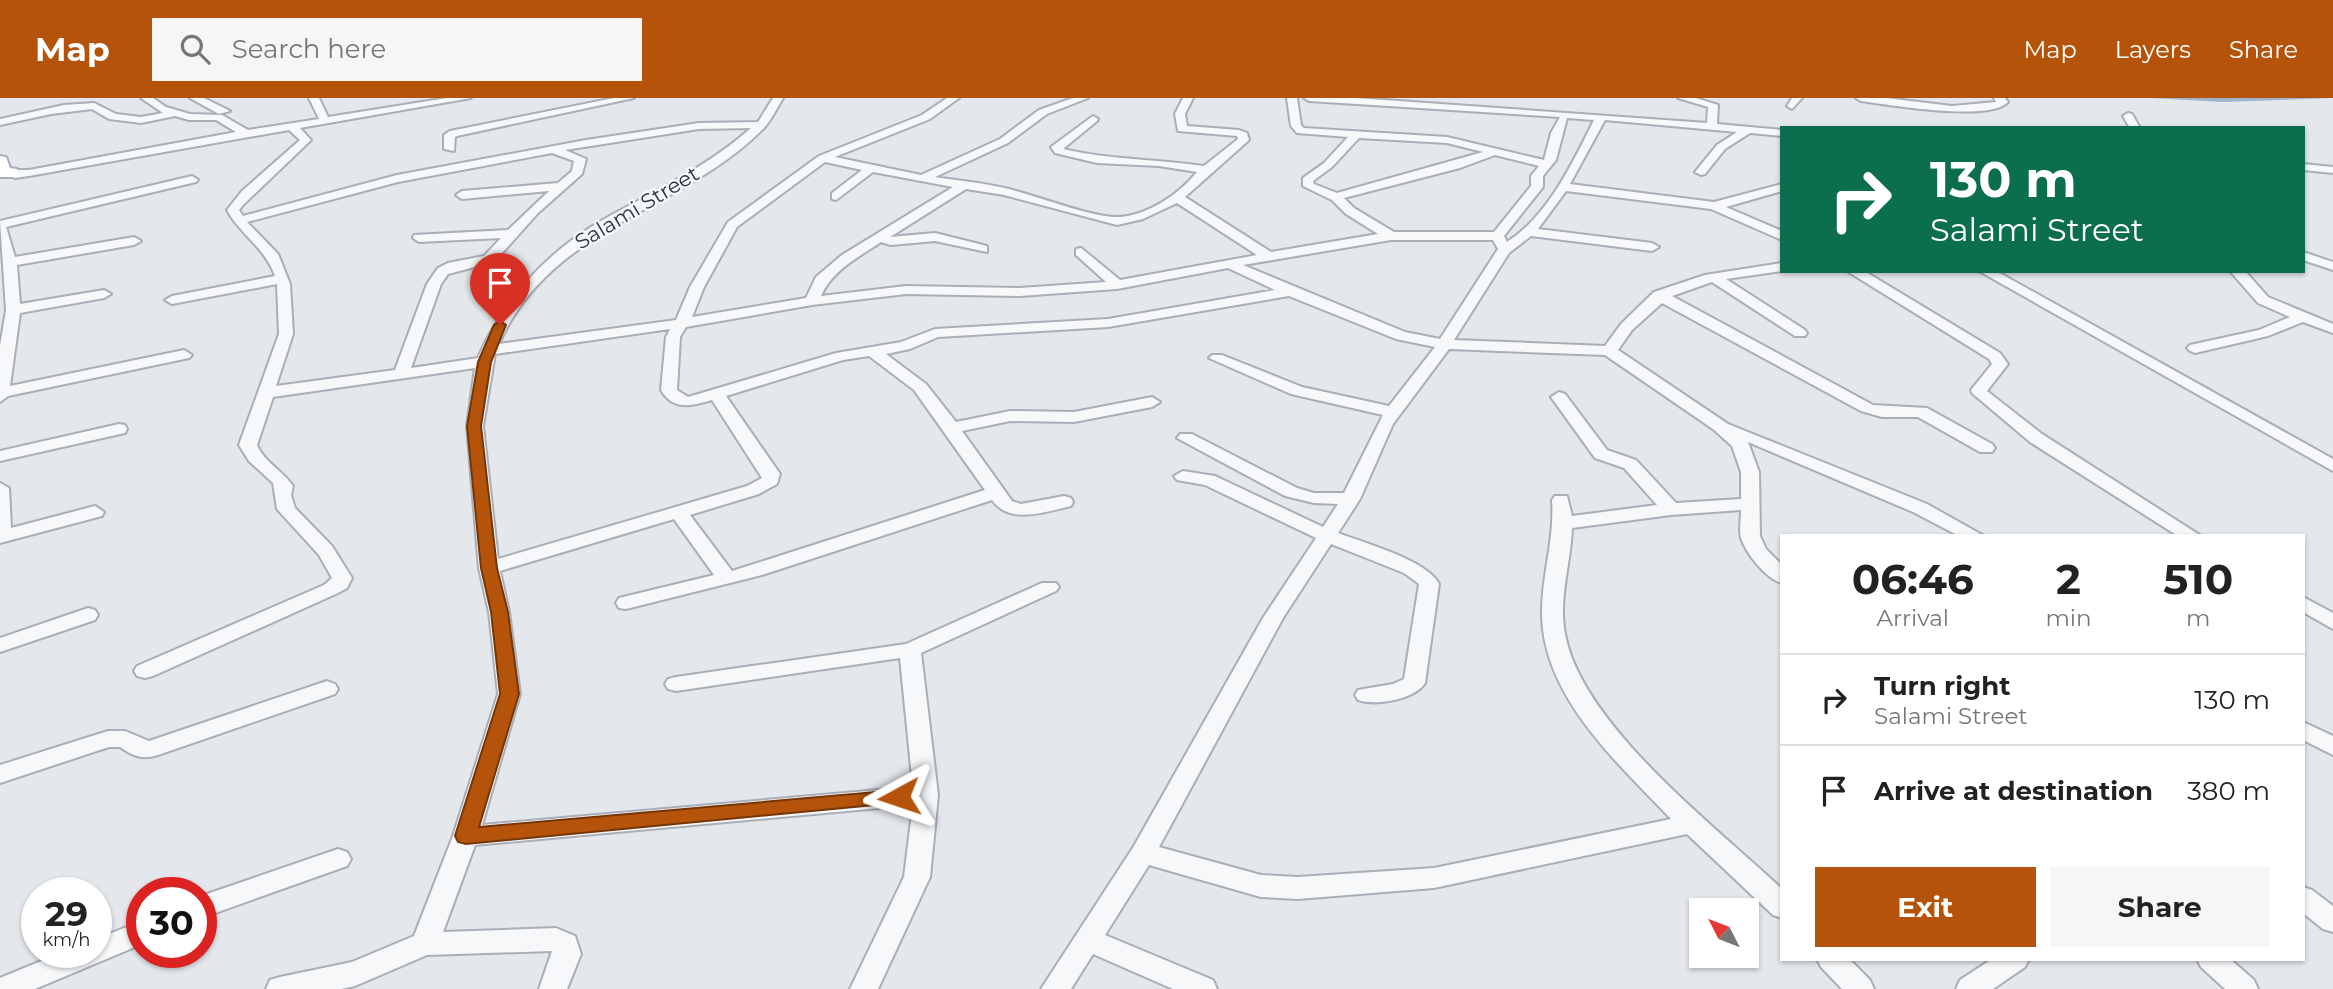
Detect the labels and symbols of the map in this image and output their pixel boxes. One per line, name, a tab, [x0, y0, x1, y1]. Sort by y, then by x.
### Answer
street label: Salami Street	[570, 161, 703, 254]
pin	[470, 253, 530, 325]
position arrow	[862, 760, 936, 834]
speed limit sign: 30	[126, 877, 217, 968]
north arrow	[1689, 898, 1759, 968]

